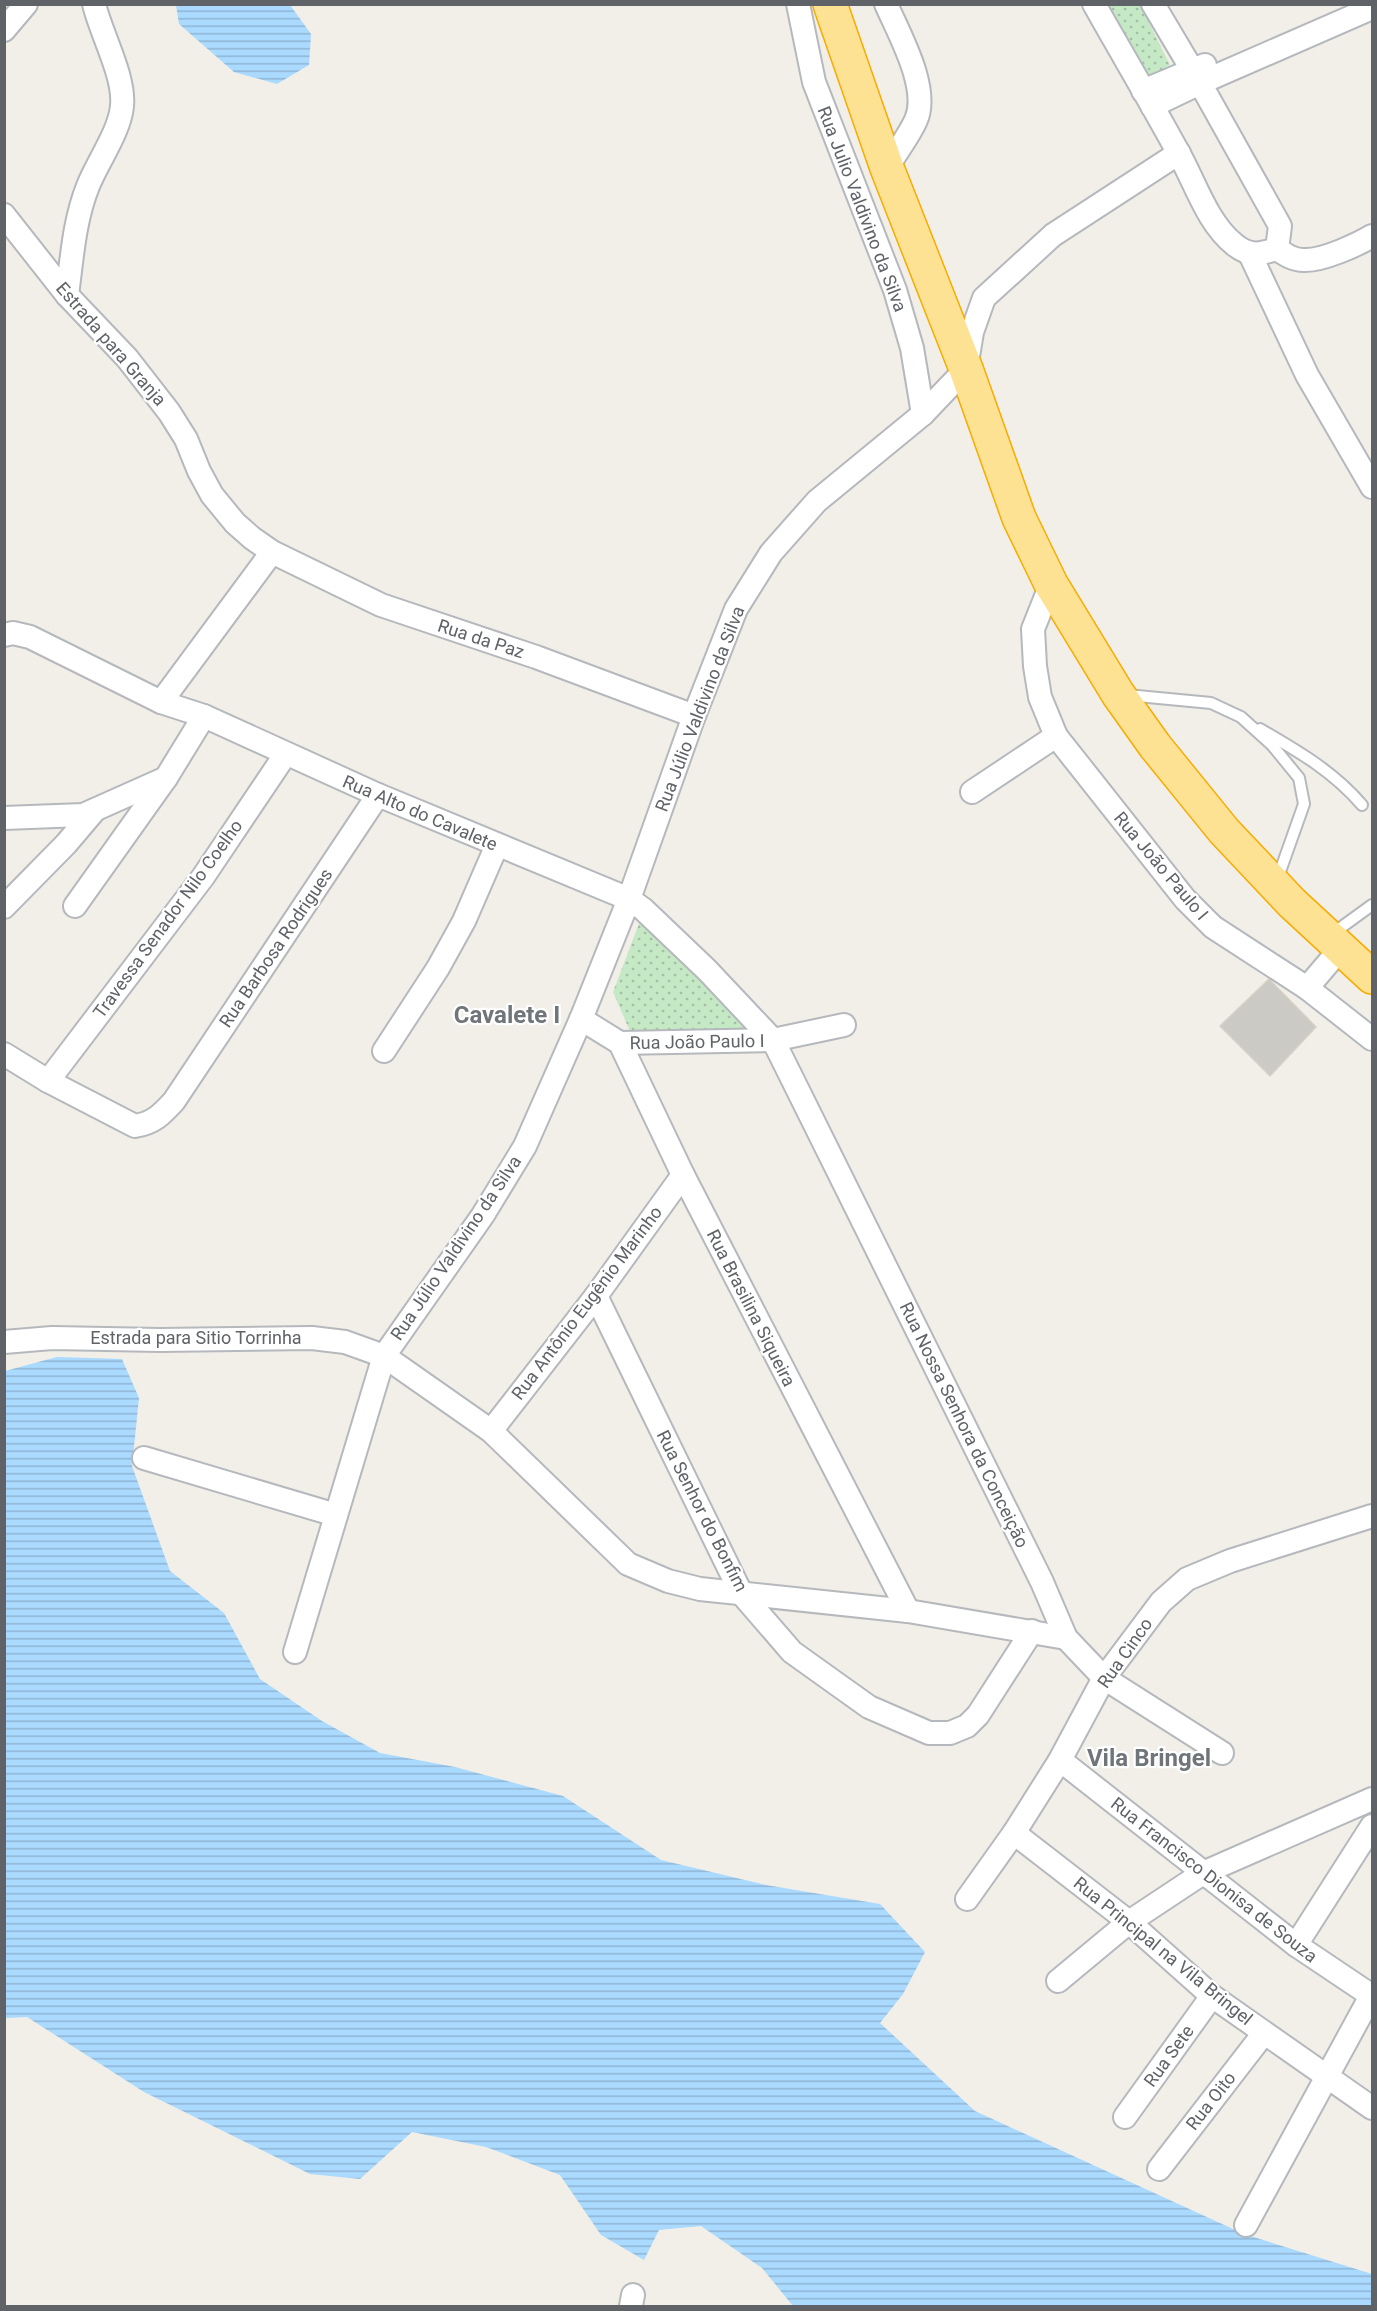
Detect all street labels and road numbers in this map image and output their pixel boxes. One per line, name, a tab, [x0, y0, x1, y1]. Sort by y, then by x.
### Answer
street label: Rua Julio Valdivino da Silva	[814, 103, 911, 315]
street label: Estrada para Granja	[52, 277, 171, 410]
street label: Rua Júlio Valdivino da Silva	[651, 603, 748, 815]
street label: Rua da Paz	[435, 615, 527, 662]
street label: Rua Alto do Cavalete	[340, 770, 501, 855]
street label: Rua João Paulo I	[1110, 807, 1213, 924]
street label: Travessa Senador Nilo Coelho	[89, 816, 247, 1022]
street label: Rua Barbosa Rodrigues	[215, 864, 337, 1031]
street label: Rua João Paulo I	[629, 1030, 765, 1053]
street label: Rua Júlio Valdivino da Silva	[386, 1151, 525, 1344]
street label: Rua Antônio Eugênio Marinho	[507, 1202, 666, 1404]
street label: Rua Brasilina Siqueira	[703, 1226, 800, 1390]
street label: Rua Nossa Senhora da Conceição	[896, 1299, 1033, 1551]
street label: Estrada para Sitio Torrinha	[90, 1327, 302, 1348]
street label: Rua Senhor do Bonfim	[653, 1427, 752, 1595]
street label: Rua Cinco	[1093, 1614, 1156, 1692]
street label: Rua Francisco Dionisa de Souza	[1107, 1793, 1322, 1967]
street label: Rua Principal na Vila Bringel	[1070, 1872, 1257, 2029]
street label: Rua Sete	[1139, 2021, 1198, 2091]
street label: Rua Oito	[1181, 2067, 1240, 2134]

